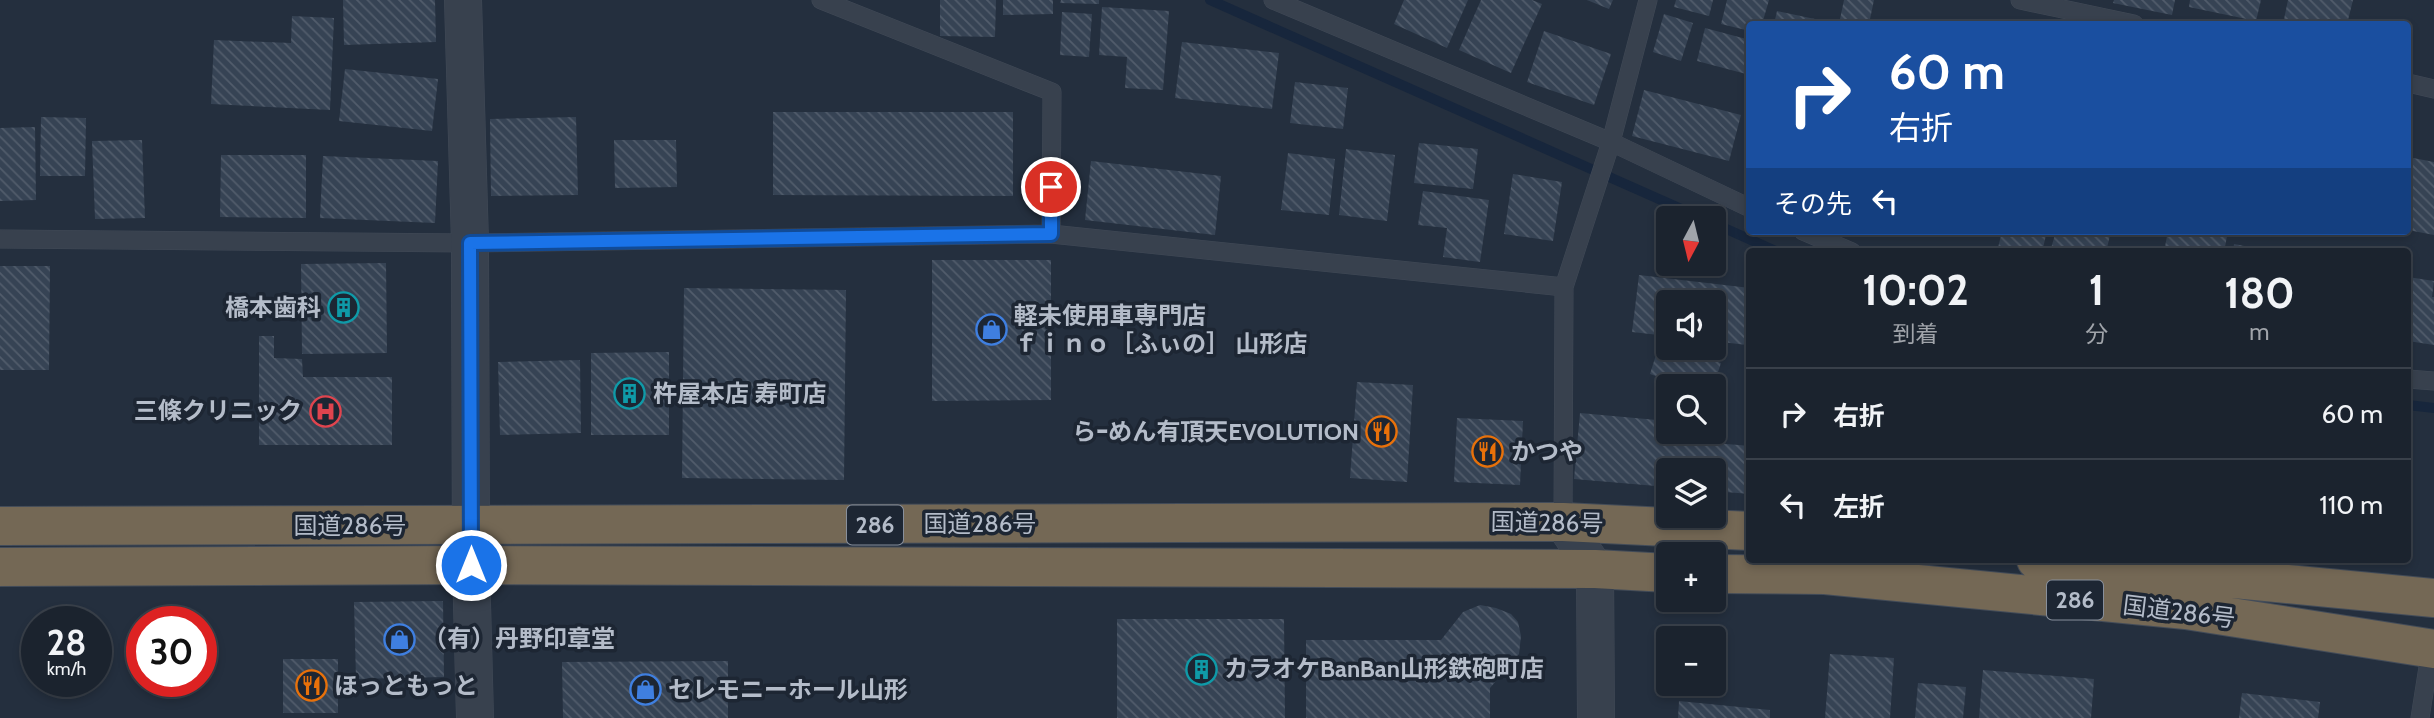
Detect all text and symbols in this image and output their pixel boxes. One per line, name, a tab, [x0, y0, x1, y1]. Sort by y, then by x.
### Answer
text: 60 m	[1889, 42, 2005, 101]
icon: right	[1774, 49, 1865, 140]
text: 右折	[1889, 108, 1953, 147]
pin	[1021, 157, 1081, 217]
icon: arrive	[1032, 168, 1070, 206]
icon: left	[1866, 182, 1904, 220]
text: その先	[1774, 188, 1852, 220]
north arrow	[1656, 206, 1726, 276]
map controls	[1656, 206, 1726, 696]
text: 10:02	[1862, 264, 1969, 316]
text: 1	[2089, 264, 2104, 316]
text: 180	[2224, 267, 2295, 319]
button: sound	[1656, 290, 1726, 360]
building icon: 橋本歯科	[327, 291, 361, 325]
place label: 橋本歯科	[225, 293, 321, 322]
place label: 軽未使用車専門店 ｆｉｎｏ［ふぃの］ 山形店	[1014, 301, 1307, 358]
shop icon: 軽未使用車専門店 ｆｉｎｏ［ふぃの］ 山形店	[974, 313, 1008, 347]
text: m	[2249, 318, 2270, 346]
text: 到着	[1892, 320, 1938, 348]
text: 分	[2085, 320, 2108, 348]
button: search	[1656, 374, 1726, 444]
building icon: 杵屋本店 寿町店	[613, 377, 647, 411]
place label: 杵屋本店 寿町店	[653, 379, 826, 408]
hospital icon: 三條クリニック	[308, 394, 342, 428]
icon: right	[1774, 395, 1812, 433]
place label: 三條クリニック	[134, 396, 302, 425]
text: 60 m	[2321, 398, 2383, 430]
text: 右折	[1833, 400, 1885, 432]
restaurant icon: らｰめん有頂天EVOLUTION	[1365, 415, 1399, 449]
place label: らｰめん有頂天EVOLUTION	[1072, 417, 1359, 446]
restaurant icon: かつや	[1471, 435, 1505, 469]
place label: かつや	[1511, 437, 1583, 466]
button: layers	[1656, 458, 1726, 528]
icon: left	[1774, 486, 1812, 524]
text: 110 m	[2319, 489, 2383, 521]
text: 左折	[1833, 491, 1885, 523]
road number: 286	[847, 505, 903, 544]
street label: 国道286号	[1490, 507, 1604, 538]
street label: 国道286号	[924, 509, 1036, 538]
street label: 国道286号	[294, 511, 406, 540]
position arrow	[434, 528, 508, 602]
button: +	[1656, 542, 1726, 612]
road number: 286	[2047, 580, 2103, 620]
street label: 国道286号	[2121, 590, 2237, 633]
speed limit sign: 30	[126, 606, 217, 697]
text: 28	[47, 621, 86, 664]
shop icon: （有）丹野印章堂	[383, 622, 417, 656]
place label: （有）丹野印章堂	[423, 624, 615, 653]
button: −	[1656, 626, 1726, 696]
building icon: カラオケBanBan山形鉄砲町店	[1184, 652, 1218, 686]
place label: カラオケBanBan山形鉄砲町店	[1224, 654, 1544, 683]
text: km/h	[47, 658, 86, 680]
restaurant icon: ほっともっと	[294, 669, 328, 703]
place label: ほっともっと	[334, 671, 478, 700]
shop icon: セレモニーホール山形	[628, 673, 662, 707]
place label: セレモニーホール山形	[668, 675, 908, 704]

